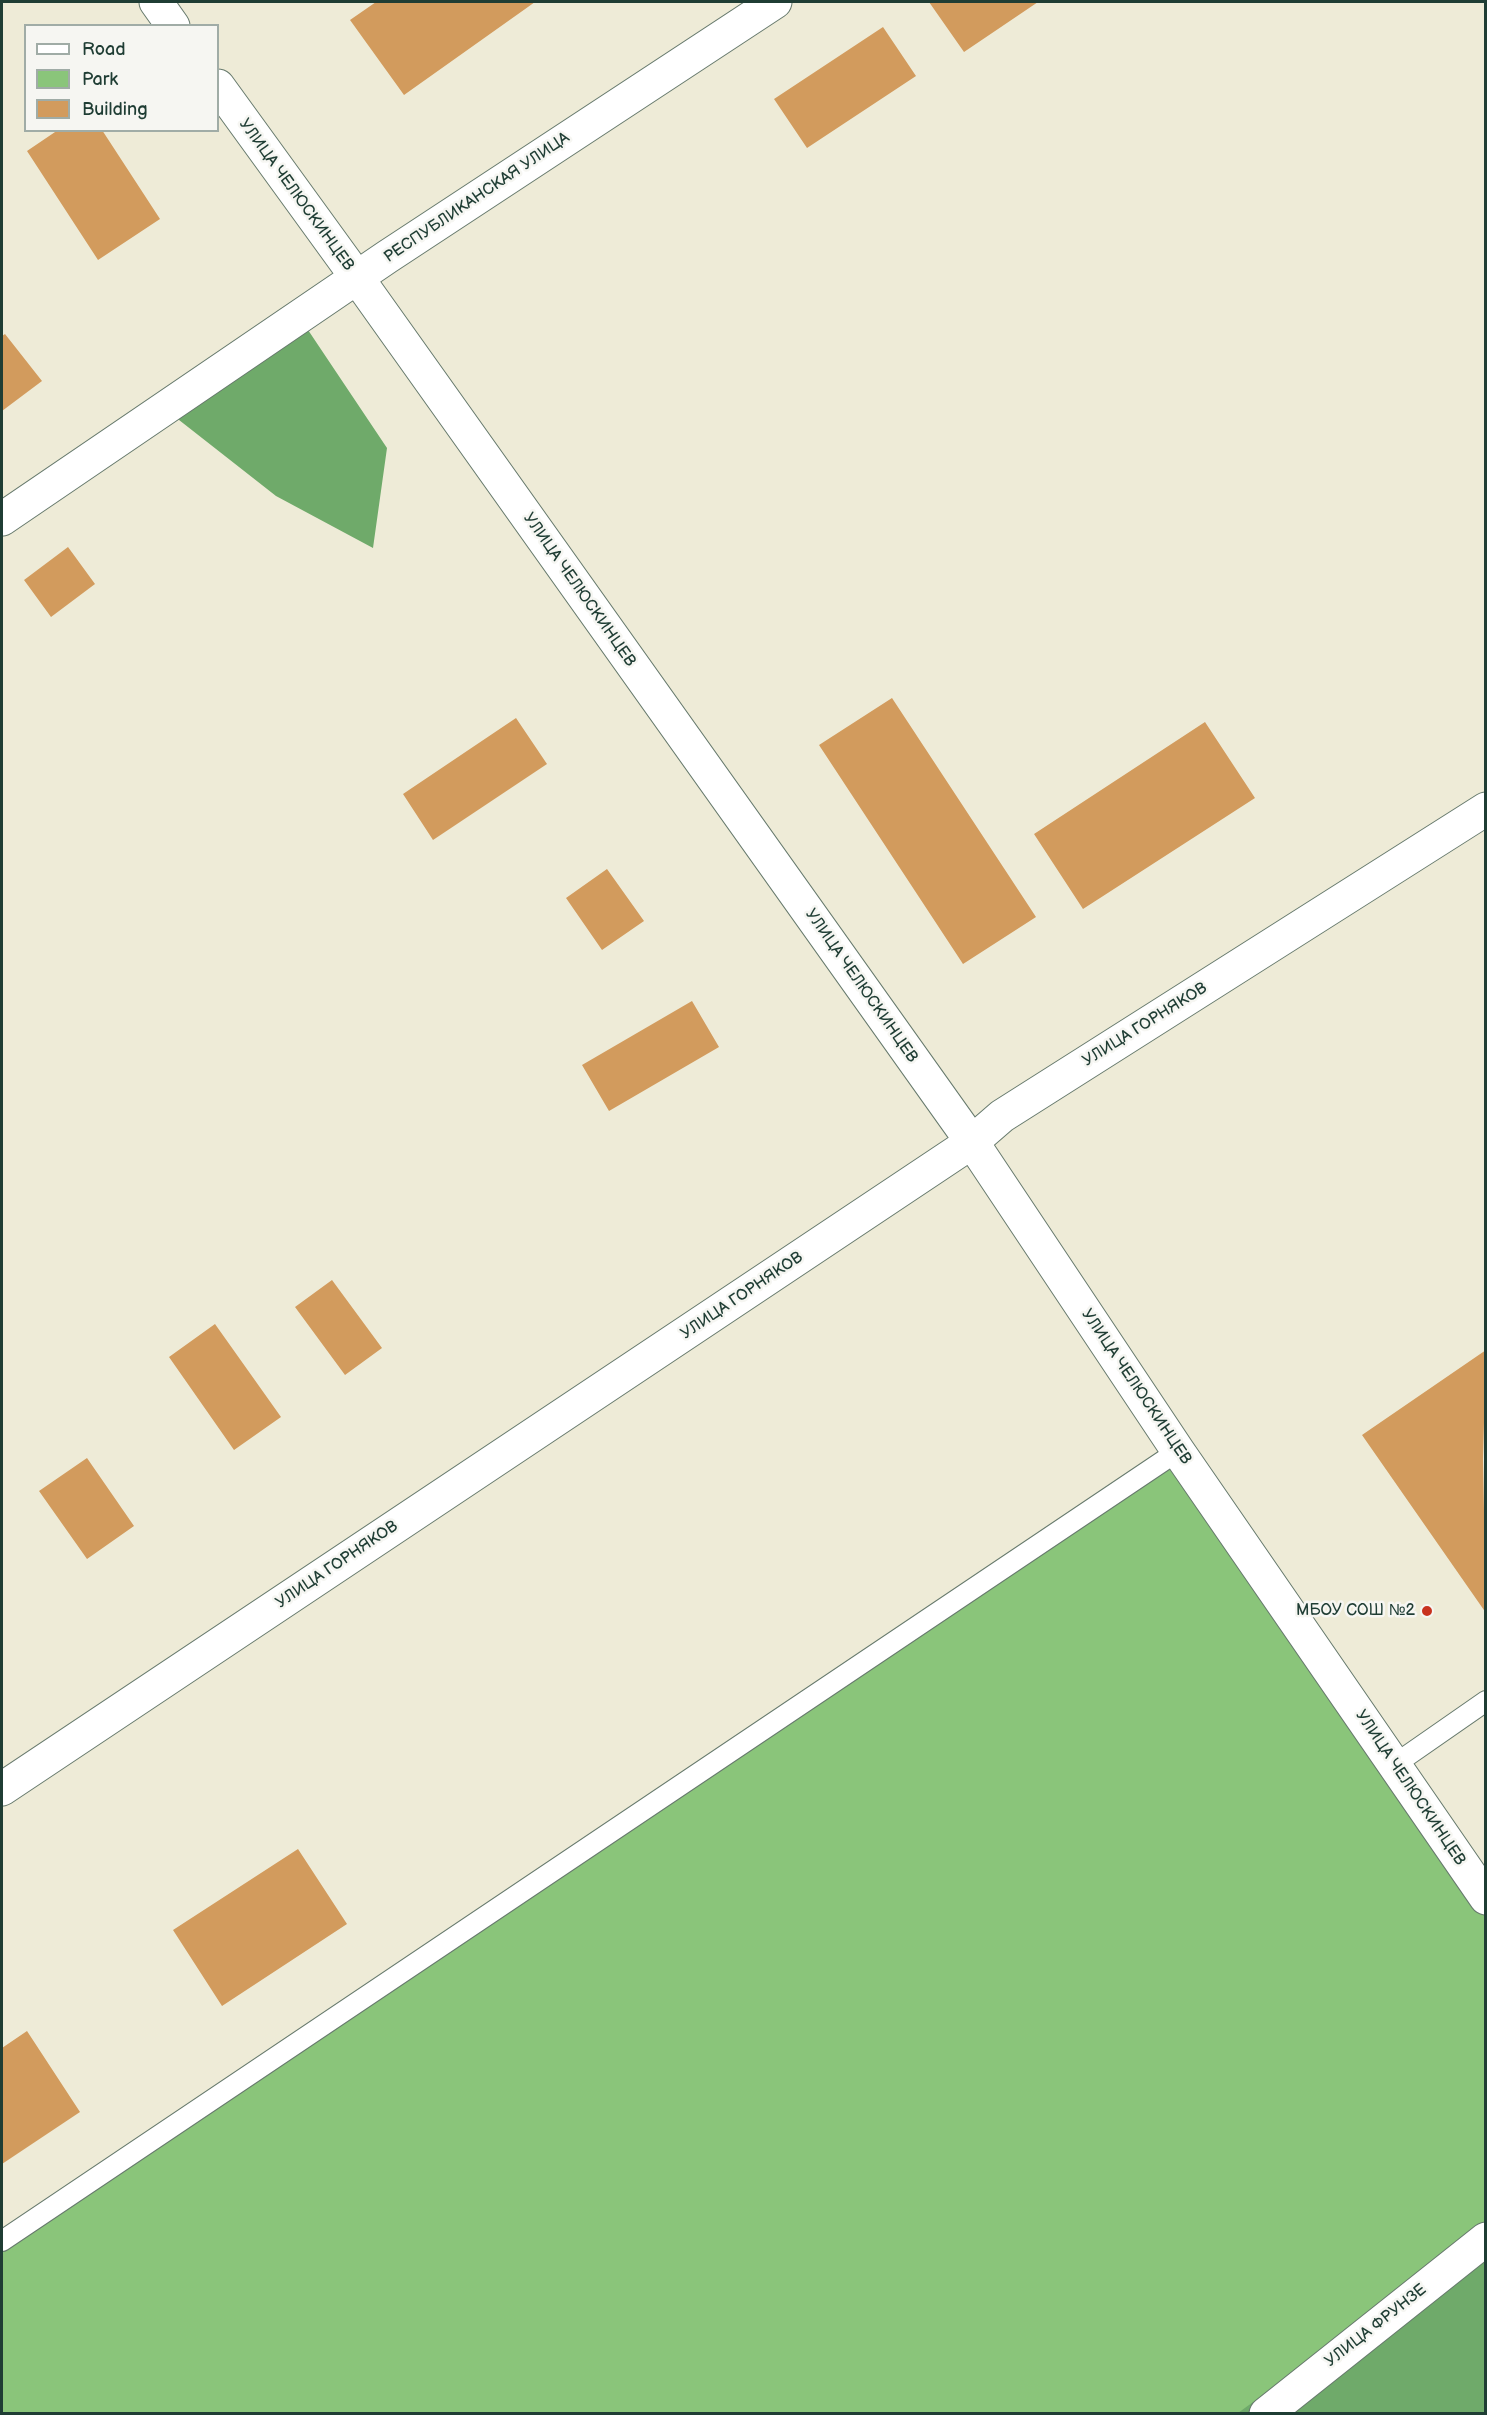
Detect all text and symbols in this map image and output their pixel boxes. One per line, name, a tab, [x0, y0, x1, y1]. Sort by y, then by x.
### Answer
legend	[24, 24, 219, 132]
text: Road	[82, 39, 126, 60]
text: Park	[82, 69, 118, 90]
text: Building	[82, 99, 148, 120]
street label: УЛИЦА ЧЕЛЮСКИНЦЕВ	[234, 115, 358, 275]
street label: РЕСПУБЛИКАНСКАЯ УЛИЦА	[381, 129, 573, 267]
street label: УЛИЦА ЧЕЛЮСКИНЦЕВ	[519, 509, 639, 671]
street label: УЛИЦА ЧЕЛЮСКИНЦЕВ	[801, 905, 921, 1067]
street label: УЛИЦА ГОРНЯКОВ	[1079, 979, 1211, 1071]
street label: УЛИЦА ГОРНЯКОВ	[677, 1248, 807, 1344]
street label: УЛИЦА ЧЕЛЮСКИНЦЕВ	[1077, 1306, 1195, 1468]
street label: УЛИЦА ГОРНЯКОВ	[272, 1517, 402, 1613]
place label: МБОУ СОШ №2	[1296, 1601, 1415, 1621]
marker: МБОУ СОШ №2	[1420, 1604, 1434, 1618]
street label: УЛИЦА ЧЕЛЮСКИНЦЕВ	[1351, 1707, 1469, 1869]
street label: УЛИЦА ФРУНЗЕ	[1321, 2280, 1431, 2372]

